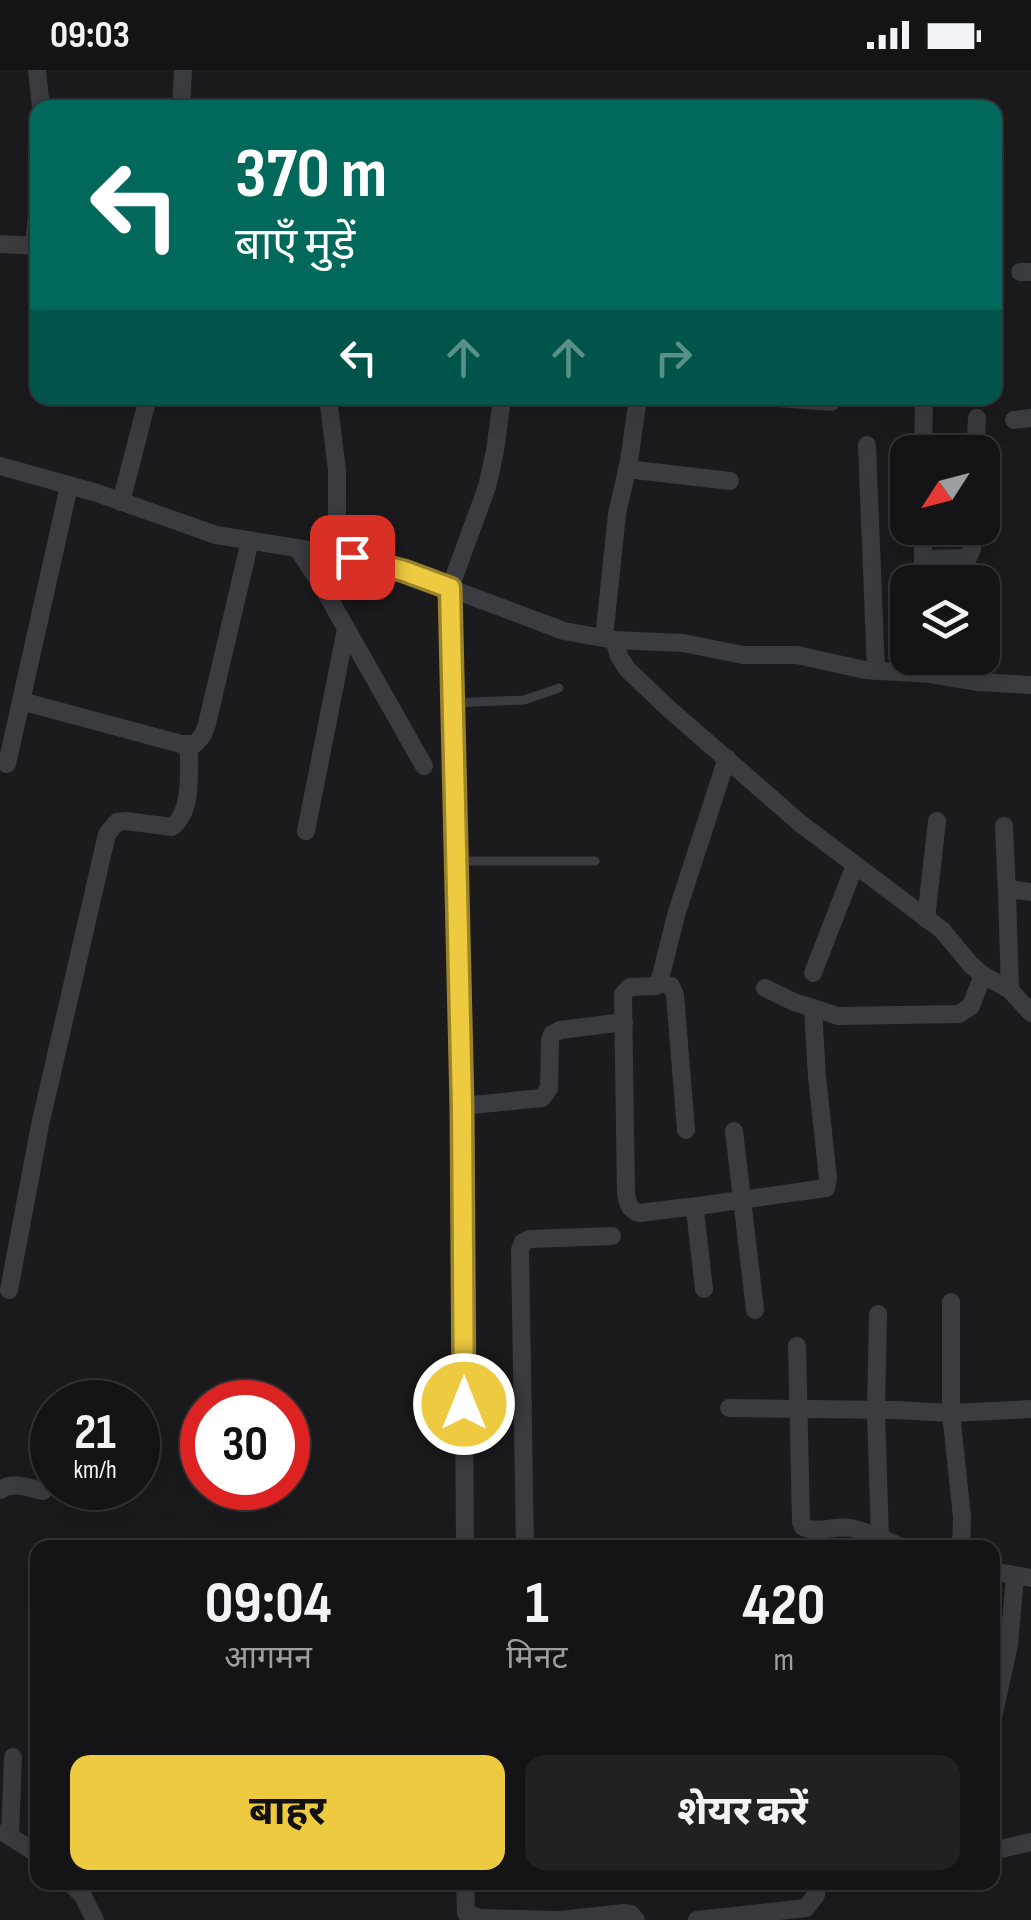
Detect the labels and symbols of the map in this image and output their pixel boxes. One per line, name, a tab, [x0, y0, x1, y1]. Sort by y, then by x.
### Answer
north arrow	[890, 435, 1000, 545]
pin	[310, 515, 395, 600]
position arrow	[412, 1352, 516, 1456]
speed limit sign: 30	[180, 1380, 310, 1510]

